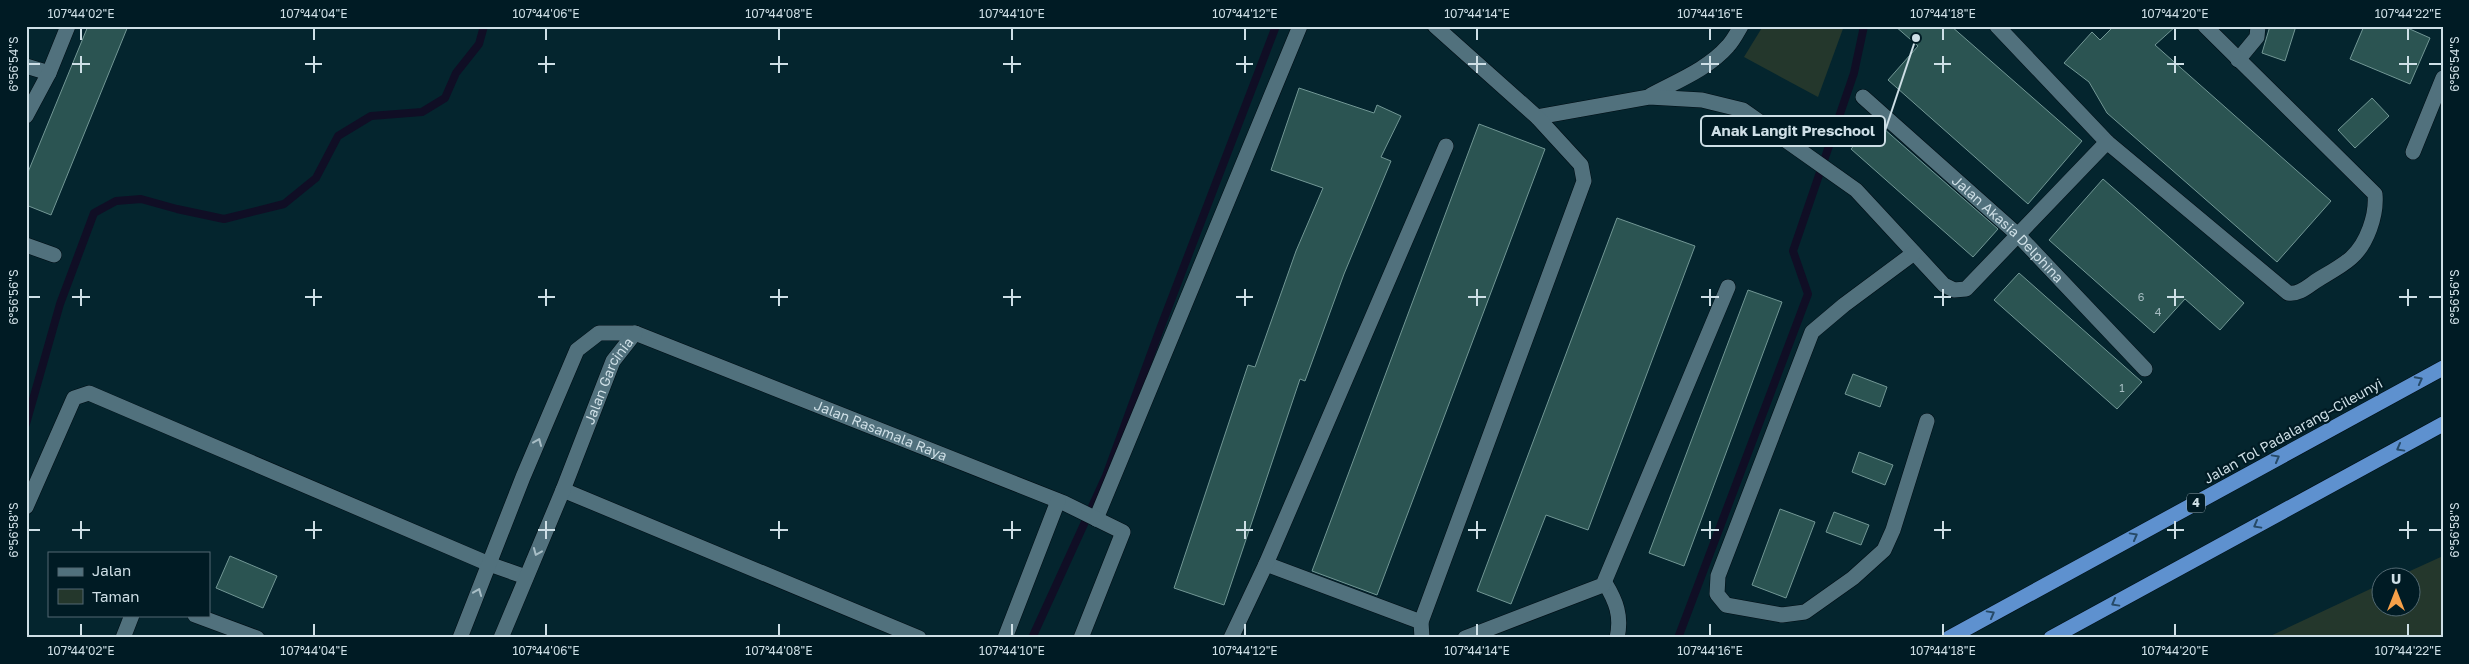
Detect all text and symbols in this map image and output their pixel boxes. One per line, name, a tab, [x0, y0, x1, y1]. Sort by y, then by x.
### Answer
text: 107°44'02"E	[48, 6, 114, 21]
text: 107°44'04"E	[280, 6, 348, 21]
text: 107°44'06"E	[512, 6, 580, 21]
text: 107°44'08"E	[745, 6, 813, 21]
text: 107°44'10"E	[979, 6, 1045, 21]
text: 107°44'12"E	[1212, 6, 1278, 21]
text: 107°44'14"E	[1444, 6, 1510, 21]
text: 107°44'16"E	[1677, 6, 1743, 21]
text: 107°44'18"E	[1910, 6, 1976, 21]
text: 107°44'20"E	[2142, 6, 2208, 21]
text: 107°44'22"E	[2375, 6, 2441, 21]
text: 6°56'54"S	[6, 36, 21, 92]
text: 6°56'54"S	[2447, 36, 2462, 92]
callout: Anak Langit Preschool	[1701, 116, 1885, 146]
text: Anak Langit Preschool	[1711, 121, 1875, 139]
street label: Jalan Akasia Delphina	[1949, 171, 2067, 286]
text: 6°56'56"S	[6, 269, 21, 325]
text: 6°56'56"S	[2447, 269, 2462, 325]
house number: 6	[2138, 290, 2145, 303]
house number: 4	[2155, 305, 2162, 318]
street label: Jalan Garcinia	[580, 334, 636, 427]
street label: Jalan Tol Padalarang–Cileunyi	[2200, 374, 2385, 487]
one-way arrow	[2414, 377, 2423, 387]
house number: 1	[2119, 381, 2125, 394]
street label: Jalan Rasamala Raya	[812, 396, 950, 464]
one-way arrow	[533, 438, 543, 446]
one-way arrow	[2396, 442, 2405, 452]
one-way arrow	[2271, 455, 2280, 465]
road number: 4	[2187, 493, 2205, 512]
text: 6°56'58"S	[6, 502, 21, 558]
text: 6°56'58"S	[2447, 502, 2462, 558]
one-way arrow	[2254, 519, 2263, 529]
one-way arrow	[2129, 533, 2138, 543]
one-way arrow	[532, 547, 543, 556]
legend	[48, 552, 210, 616]
text: Jalan	[92, 561, 131, 579]
north arrow	[2372, 566, 2422, 616]
text: U	[2391, 570, 2401, 587]
text: Taman	[92, 587, 139, 605]
one-way arrow	[472, 589, 482, 597]
one-way arrow	[2111, 597, 2120, 607]
one-way arrow	[1986, 611, 1995, 621]
text: 107°44'02"E	[48, 643, 114, 658]
text: 107°44'04"E	[280, 643, 348, 658]
text: 107°44'06"E	[512, 643, 580, 658]
text: 107°44'08"E	[745, 643, 813, 658]
text: 107°44'10"E	[979, 643, 1045, 658]
text: 107°44'12"E	[1212, 643, 1278, 658]
text: 107°44'14"E	[1444, 643, 1510, 658]
text: 107°44'16"E	[1677, 643, 1743, 658]
text: 107°44'18"E	[1910, 643, 1976, 658]
text: 107°44'20"E	[2142, 643, 2208, 658]
text: 107°44'22"E	[2375, 643, 2441, 658]

